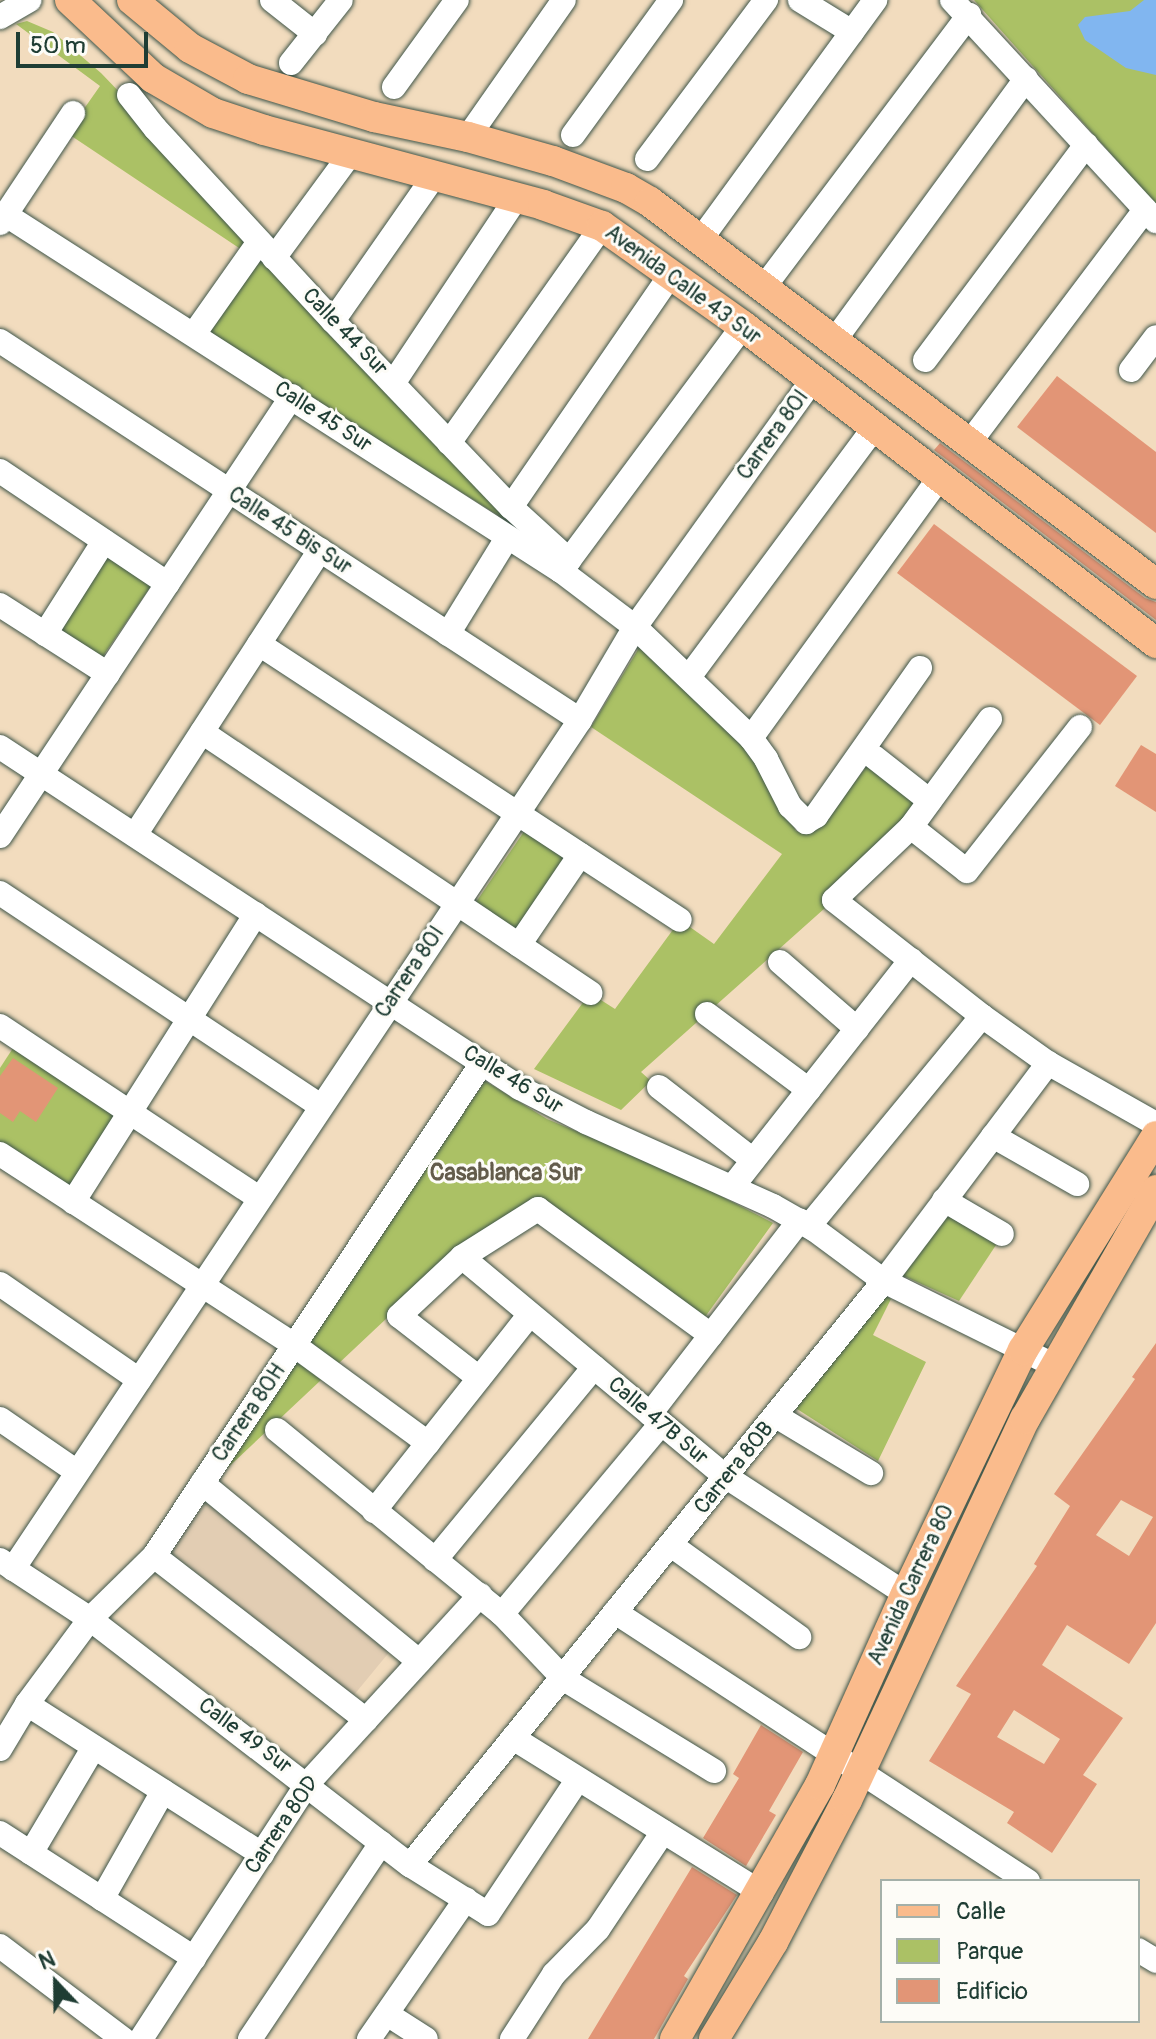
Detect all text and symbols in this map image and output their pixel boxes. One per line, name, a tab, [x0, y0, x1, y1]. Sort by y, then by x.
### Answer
scale bar	[20, 16, 152, 66]
text: 50 m	[30, 31, 86, 60]
street label: Avenida Calle 43 Sur	[600, 219, 766, 351]
street label: Calle 44 Sur	[297, 283, 393, 381]
street label: Calle 45 Sur	[269, 376, 377, 458]
street label: Carrera 80I	[731, 385, 815, 485]
street label: Calle 45 Bis Sur	[223, 481, 357, 581]
street label: Carrera 80I	[370, 921, 450, 1023]
street label: Calle 46 Sur	[458, 1040, 568, 1120]
district label: Casablanca Sur	[430, 1159, 582, 1187]
street label: Carrera 80H	[207, 1359, 291, 1467]
street label: Calle 47B Sur	[602, 1371, 714, 1471]
street label: Carrera 80B	[689, 1416, 779, 1520]
street label: Avenida Carrera 80	[862, 1500, 960, 1670]
street label: Calle 49 Sur	[193, 1692, 297, 1780]
street label: Carrera 80D	[240, 1771, 324, 1879]
legend	[880, 1879, 1140, 2023]
text: Calle	[956, 1897, 1005, 1926]
text: Parque	[956, 1937, 1023, 1966]
north arrow	[16, 1943, 96, 2023]
text: N	[35, 1945, 59, 1977]
text: Edificio	[956, 1977, 1028, 2006]

